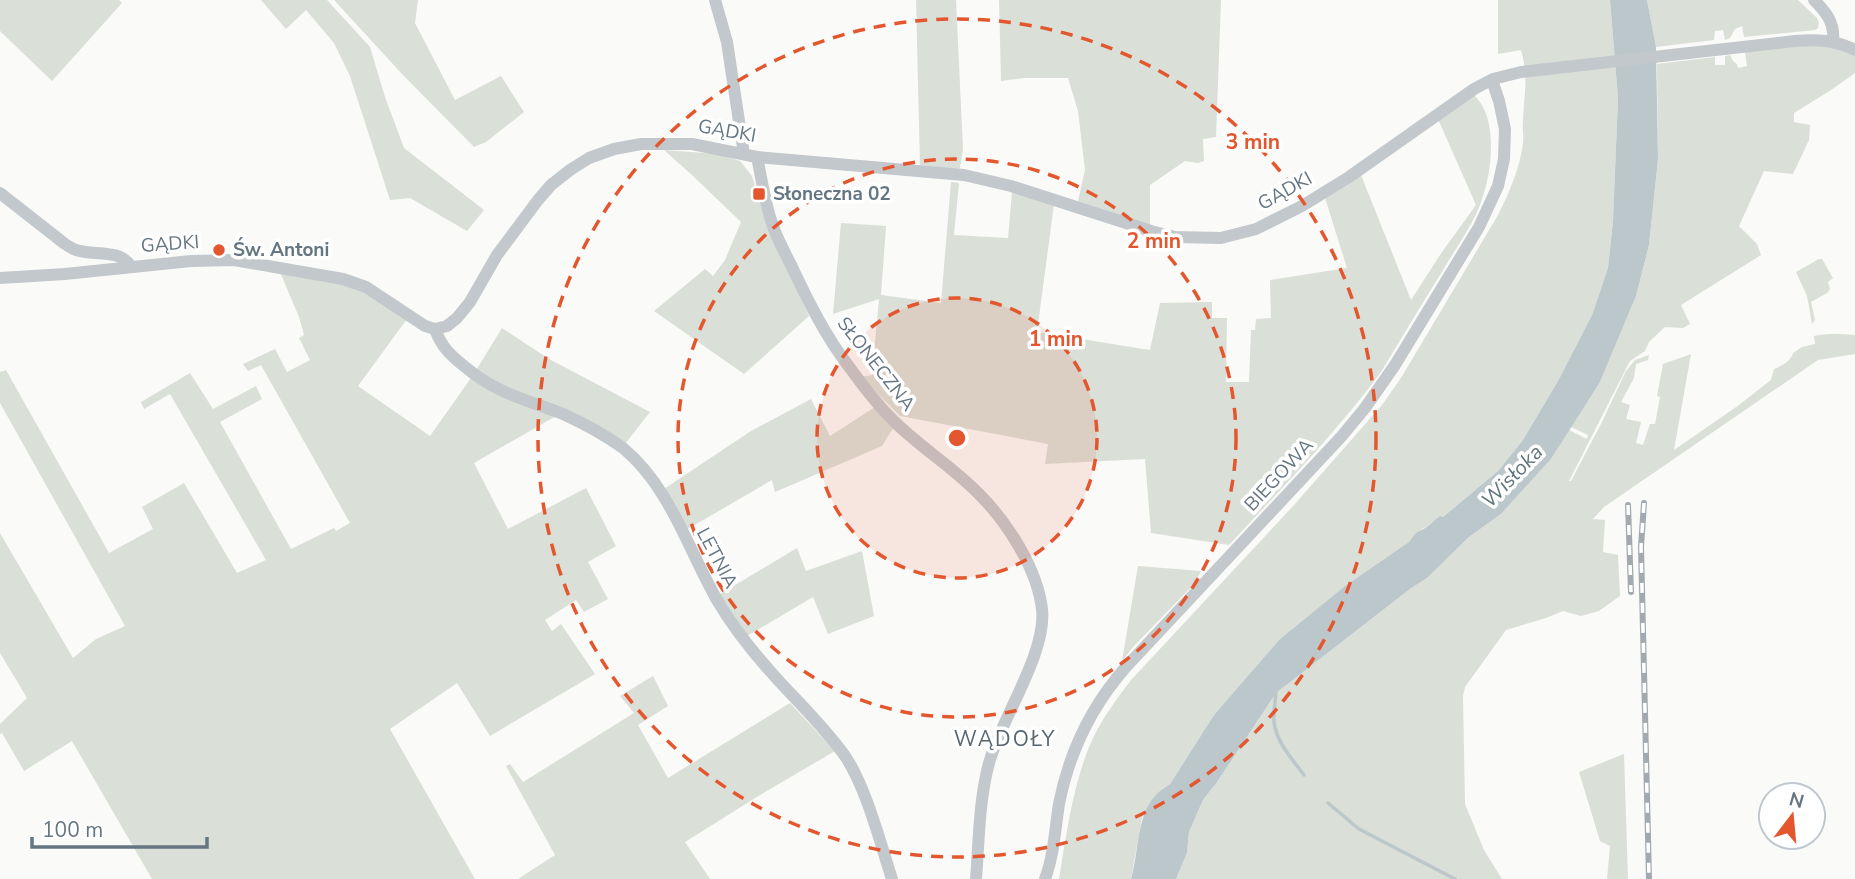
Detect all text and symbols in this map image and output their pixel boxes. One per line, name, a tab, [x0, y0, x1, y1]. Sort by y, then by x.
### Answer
street label: GĄDKI	[696, 113, 758, 149]
text: 3 min	[1226, 128, 1280, 156]
street label: GĄDKI	[1253, 165, 1317, 217]
place label: Słoneczna 02	[773, 181, 891, 207]
marker: Słoneczna 02	[751, 186, 767, 202]
text: 2 min	[1127, 227, 1181, 255]
street label: GĄDKI	[140, 229, 200, 259]
place label: Św. Antoni	[233, 237, 329, 263]
marker: Św. Antoni	[211, 242, 227, 258]
street label: SŁONECZNA	[831, 312, 921, 417]
text: 1 min	[1029, 325, 1083, 353]
centre of rings	[945, 426, 969, 450]
street label: BIEGOWA	[1239, 433, 1319, 517]
water label: Wisłoka	[1475, 438, 1549, 514]
street label: LETNIA	[690, 523, 744, 593]
district label: WĄDOŁY	[954, 725, 1056, 753]
north arrow	[1757, 781, 1827, 851]
text: N	[1786, 786, 1807, 815]
scale bar	[32, 806, 206, 850]
text: 100 m	[42, 816, 103, 844]

